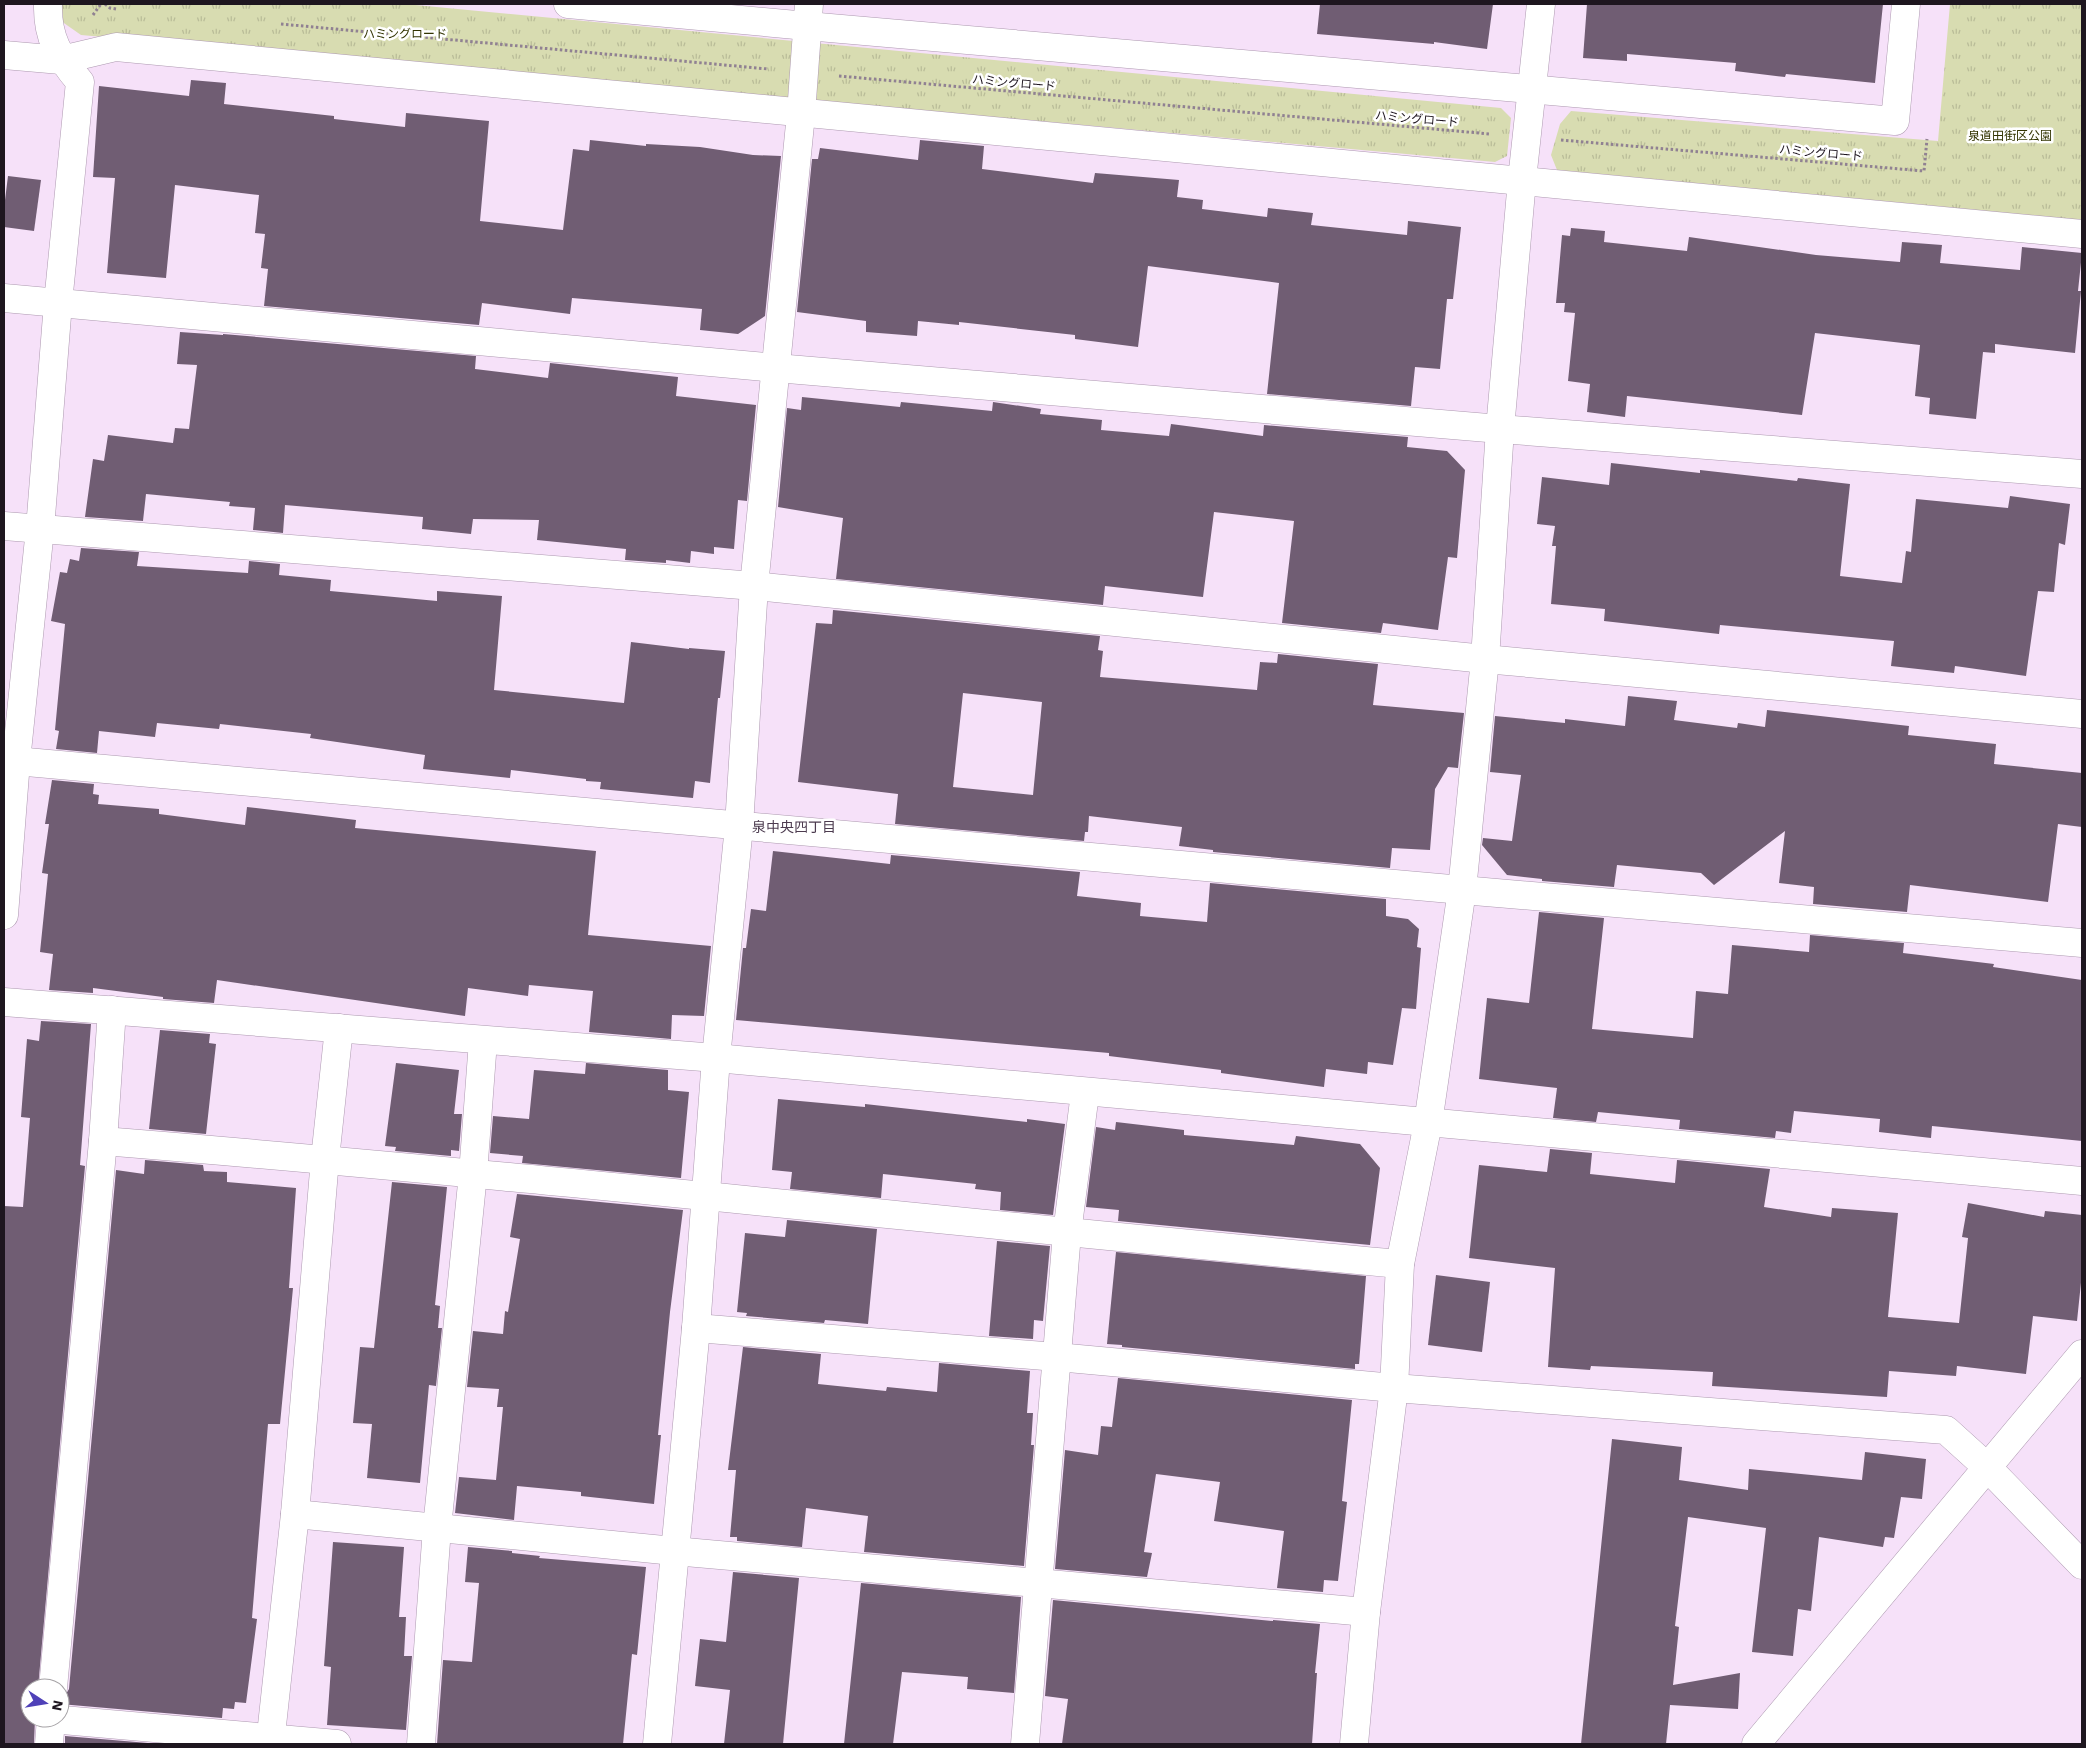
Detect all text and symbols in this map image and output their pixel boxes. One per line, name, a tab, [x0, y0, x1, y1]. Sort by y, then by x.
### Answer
park label: ハミングロード	[363, 27, 447, 41]
street label: ハミングロード	[972, 72, 1056, 94]
street label: ハミングロード	[1375, 108, 1459, 130]
park label: 泉道田街区公園	[1968, 129, 2052, 143]
street label: ハミングロード	[1779, 142, 1863, 164]
district label: 泉中央四丁目	[752, 819, 836, 835]
north arrow	[20, 1678, 70, 1728]
text: N	[49, 1699, 67, 1712]

